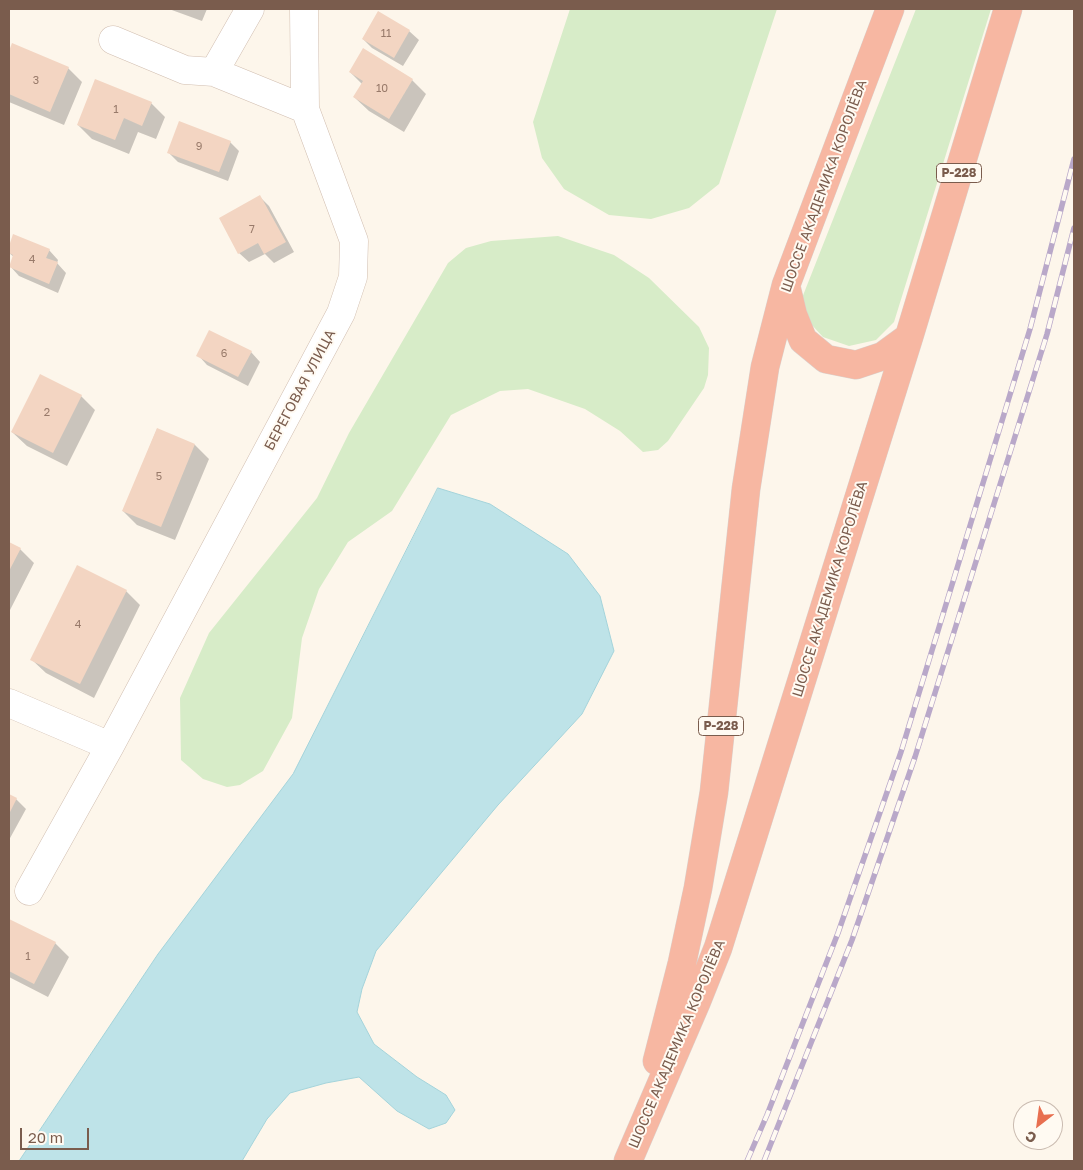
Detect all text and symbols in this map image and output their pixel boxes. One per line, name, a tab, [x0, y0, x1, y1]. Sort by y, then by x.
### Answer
house number: 11	[381, 27, 391, 41]
house number: 3	[33, 74, 39, 88]
street label: ШОССЕ АКАДЕМИКА КОРОЛЁВА	[778, 77, 870, 295]
house number: 10	[376, 82, 388, 96]
house number: 1	[113, 103, 119, 117]
house number: 9	[196, 140, 202, 154]
road number: Р-228	[936, 164, 982, 182]
house number: 7	[249, 223, 255, 237]
house number: 4	[29, 253, 35, 267]
street label: БЕРЕГОВАЯ УЛИЦА	[261, 327, 339, 453]
house number: 6	[221, 347, 227, 361]
house number: 2	[44, 406, 50, 420]
house number: 5	[156, 470, 162, 484]
street label: ШОССЕ АКАДЕМИКА КОРОЛЁВА	[789, 479, 871, 699]
house number: 4	[75, 618, 81, 632]
road number: Р-228	[698, 716, 744, 736]
street label: ШОССЕ АКАДЕМИКА КОРОЛЁВА	[625, 937, 729, 1151]
house number: 1	[25, 950, 31, 964]
north arrow	[1013, 1100, 1063, 1150]
scale bar	[22, 1118, 91, 1150]
text: 20 m	[28, 1128, 63, 1146]
text: С	[1022, 1128, 1039, 1147]

